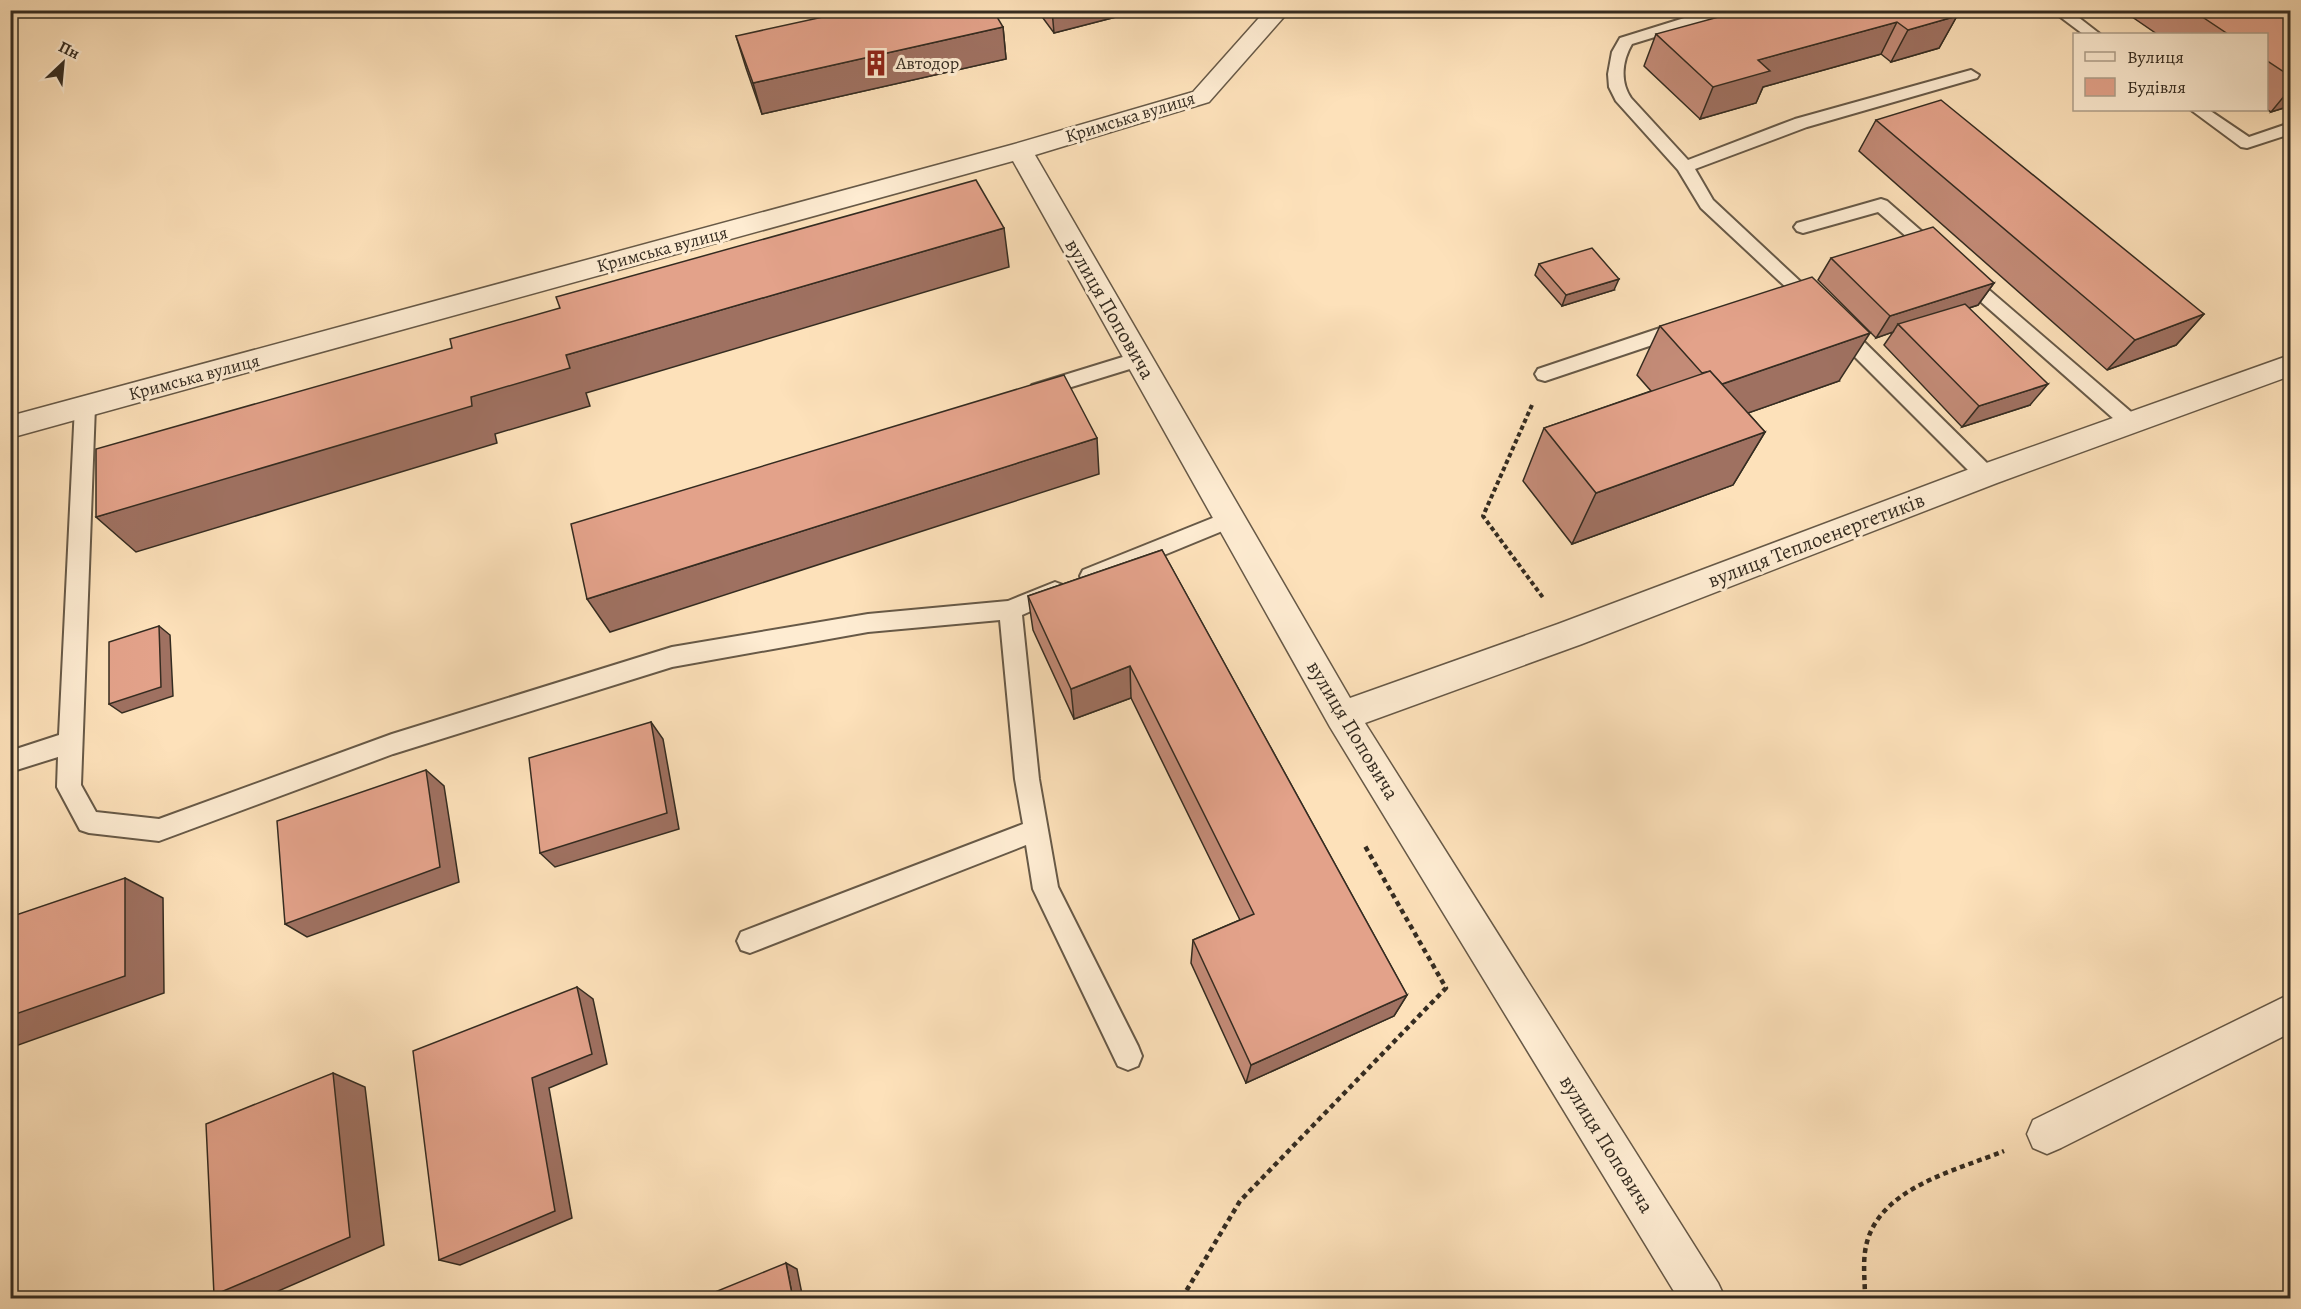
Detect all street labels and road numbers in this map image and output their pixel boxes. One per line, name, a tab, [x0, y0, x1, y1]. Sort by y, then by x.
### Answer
street label: Кримська вулиця	[1062, 86, 1198, 148]
street label: Кримська вулиця	[594, 220, 730, 278]
street label: вулиця Поповича	[1058, 234, 1162, 385]
street label: Кримська вулиця	[126, 348, 262, 406]
street label: вулиця Теплоенергетиків	[1704, 486, 1928, 594]
street label: вулиця Поповича	[1300, 655, 1406, 805]
street label: вулиця Поповича	[1553, 1070, 1661, 1219]

